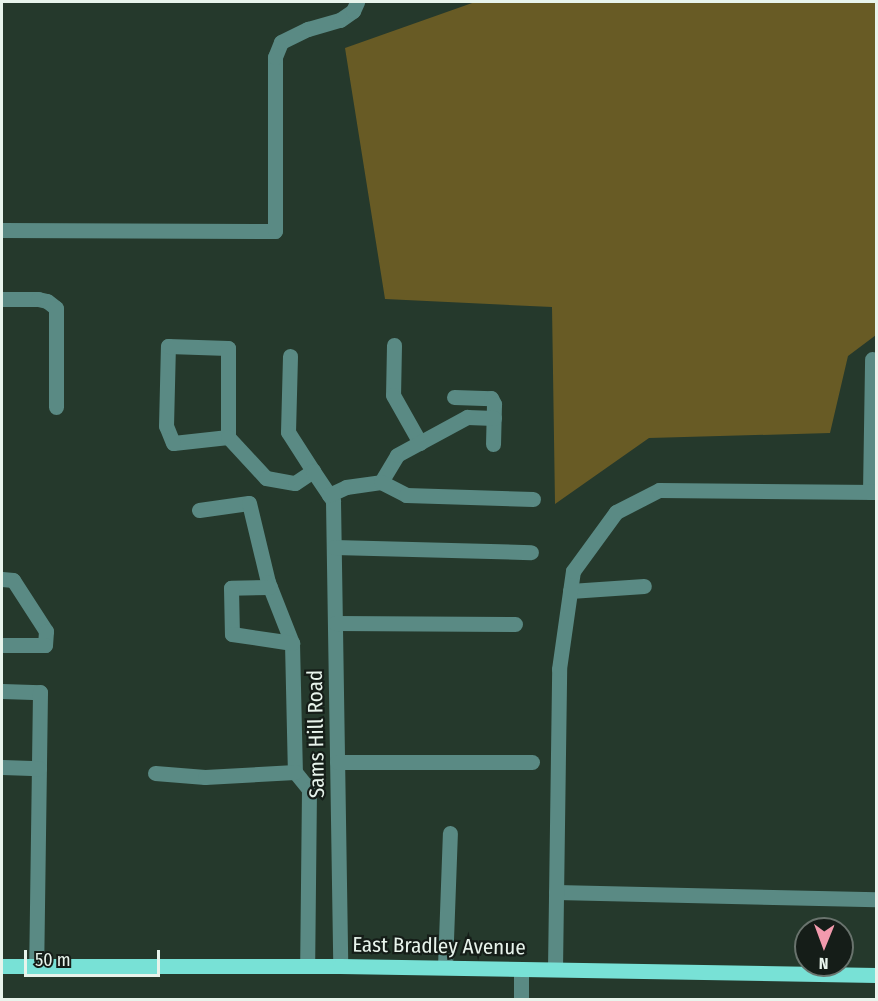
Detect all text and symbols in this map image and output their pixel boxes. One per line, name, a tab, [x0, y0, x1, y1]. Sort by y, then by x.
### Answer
street label: Sams Hill Road	[302, 670, 330, 798]
north arrow	[794, 917, 854, 977]
street label: East Bradley Avenue	[352, 932, 526, 960]
scale bar	[27, 938, 164, 976]
text: 50 m	[35, 949, 71, 971]
text: N	[819, 954, 829, 973]

